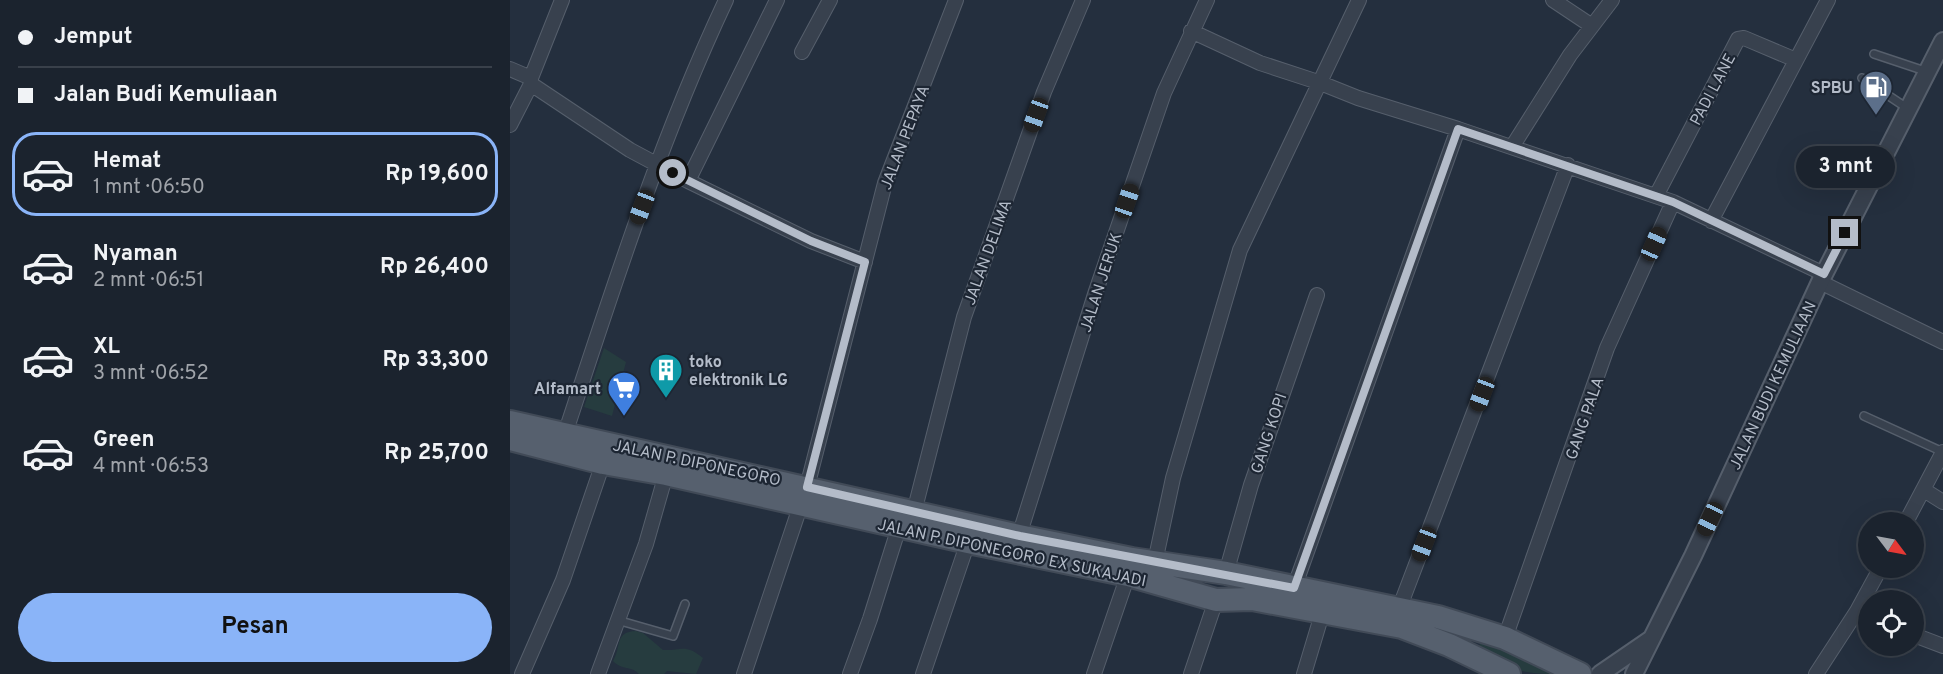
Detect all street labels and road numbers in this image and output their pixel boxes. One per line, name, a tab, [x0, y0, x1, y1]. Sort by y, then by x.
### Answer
street label: PADI LANE	[1686, 50, 1741, 129]
street label: JALAN PEPAYA	[877, 82, 935, 193]
street label: JALAN DELIMA	[961, 197, 1017, 308]
street label: JALAN JERUK	[1076, 230, 1127, 335]
street label: JALAN BUDI KEMULIAAN	[1726, 298, 1822, 473]
street label: GANG PALA	[1562, 374, 1609, 463]
street label: GANG KOPI	[1247, 391, 1292, 476]
street label: JALAN P. DIPONEGORO	[611, 436, 782, 492]
street label: JALAN P. DIPONEGORO EX SUKAJADI	[875, 516, 1148, 592]

